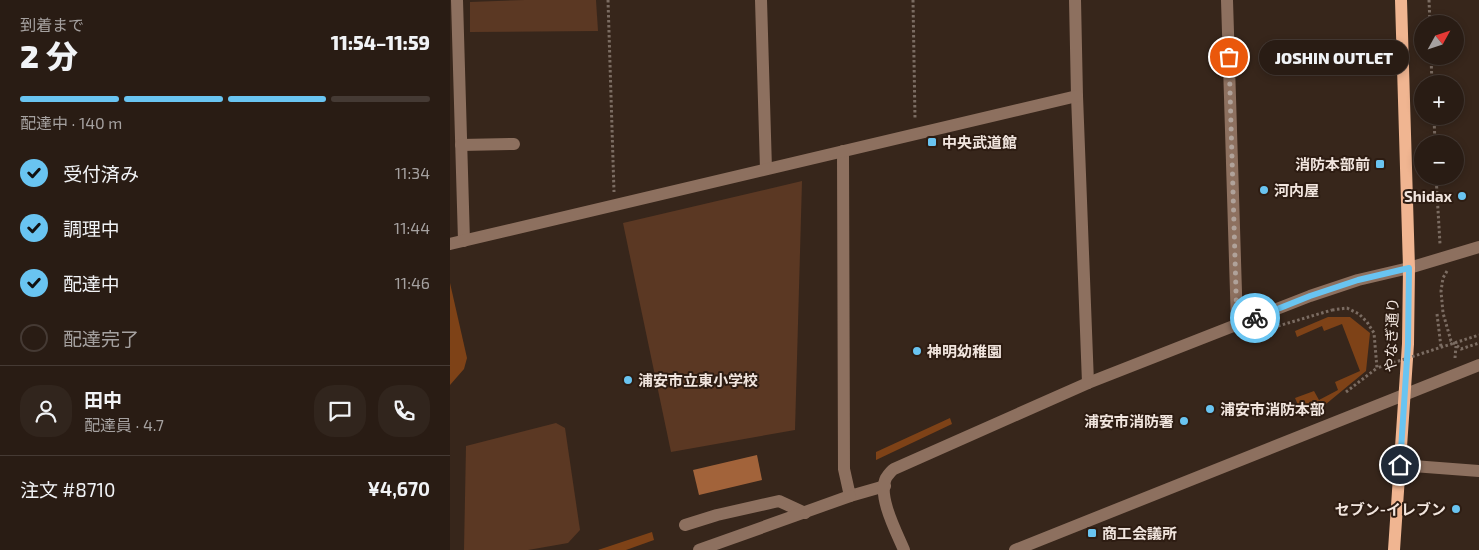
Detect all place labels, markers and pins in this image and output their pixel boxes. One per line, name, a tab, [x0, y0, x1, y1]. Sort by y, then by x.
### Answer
pin	[1208, 36, 1250, 78]
callout: JOSHIN OUTLET	[1259, 40, 1409, 74]
place label: 中央武道館	[942, 133, 1017, 151]
marker: 中央武道館	[926, 136, 938, 148]
place label: 消防本部前	[1295, 155, 1370, 173]
marker: 消防本部前	[1374, 158, 1386, 170]
place label: 河内屋	[1274, 181, 1319, 199]
marker: 河内屋	[1258, 184, 1270, 196]
place label: Shidax	[1404, 187, 1452, 205]
marker: Shidax	[1456, 190, 1468, 202]
place label: 神明幼稚園	[926, 342, 1002, 360]
marker: 神明幼稚園	[911, 345, 923, 357]
place label: 浦安市立東小学校	[638, 371, 758, 389]
marker: 浦安市立東小学校	[622, 374, 634, 386]
place label: 浦安市消防本部	[1220, 400, 1325, 418]
marker: 浦安市消防本部	[1204, 403, 1216, 415]
place label: 浦安市消防署	[1084, 412, 1174, 430]
marker: 浦安市消防署	[1178, 415, 1190, 427]
pin	[1379, 444, 1421, 486]
place label: セブン-イレブン	[1335, 500, 1446, 518]
marker: セブン-イレブン	[1450, 503, 1462, 515]
place label: 商工会議所	[1102, 524, 1177, 542]
marker: 商工会議所	[1086, 527, 1098, 539]

